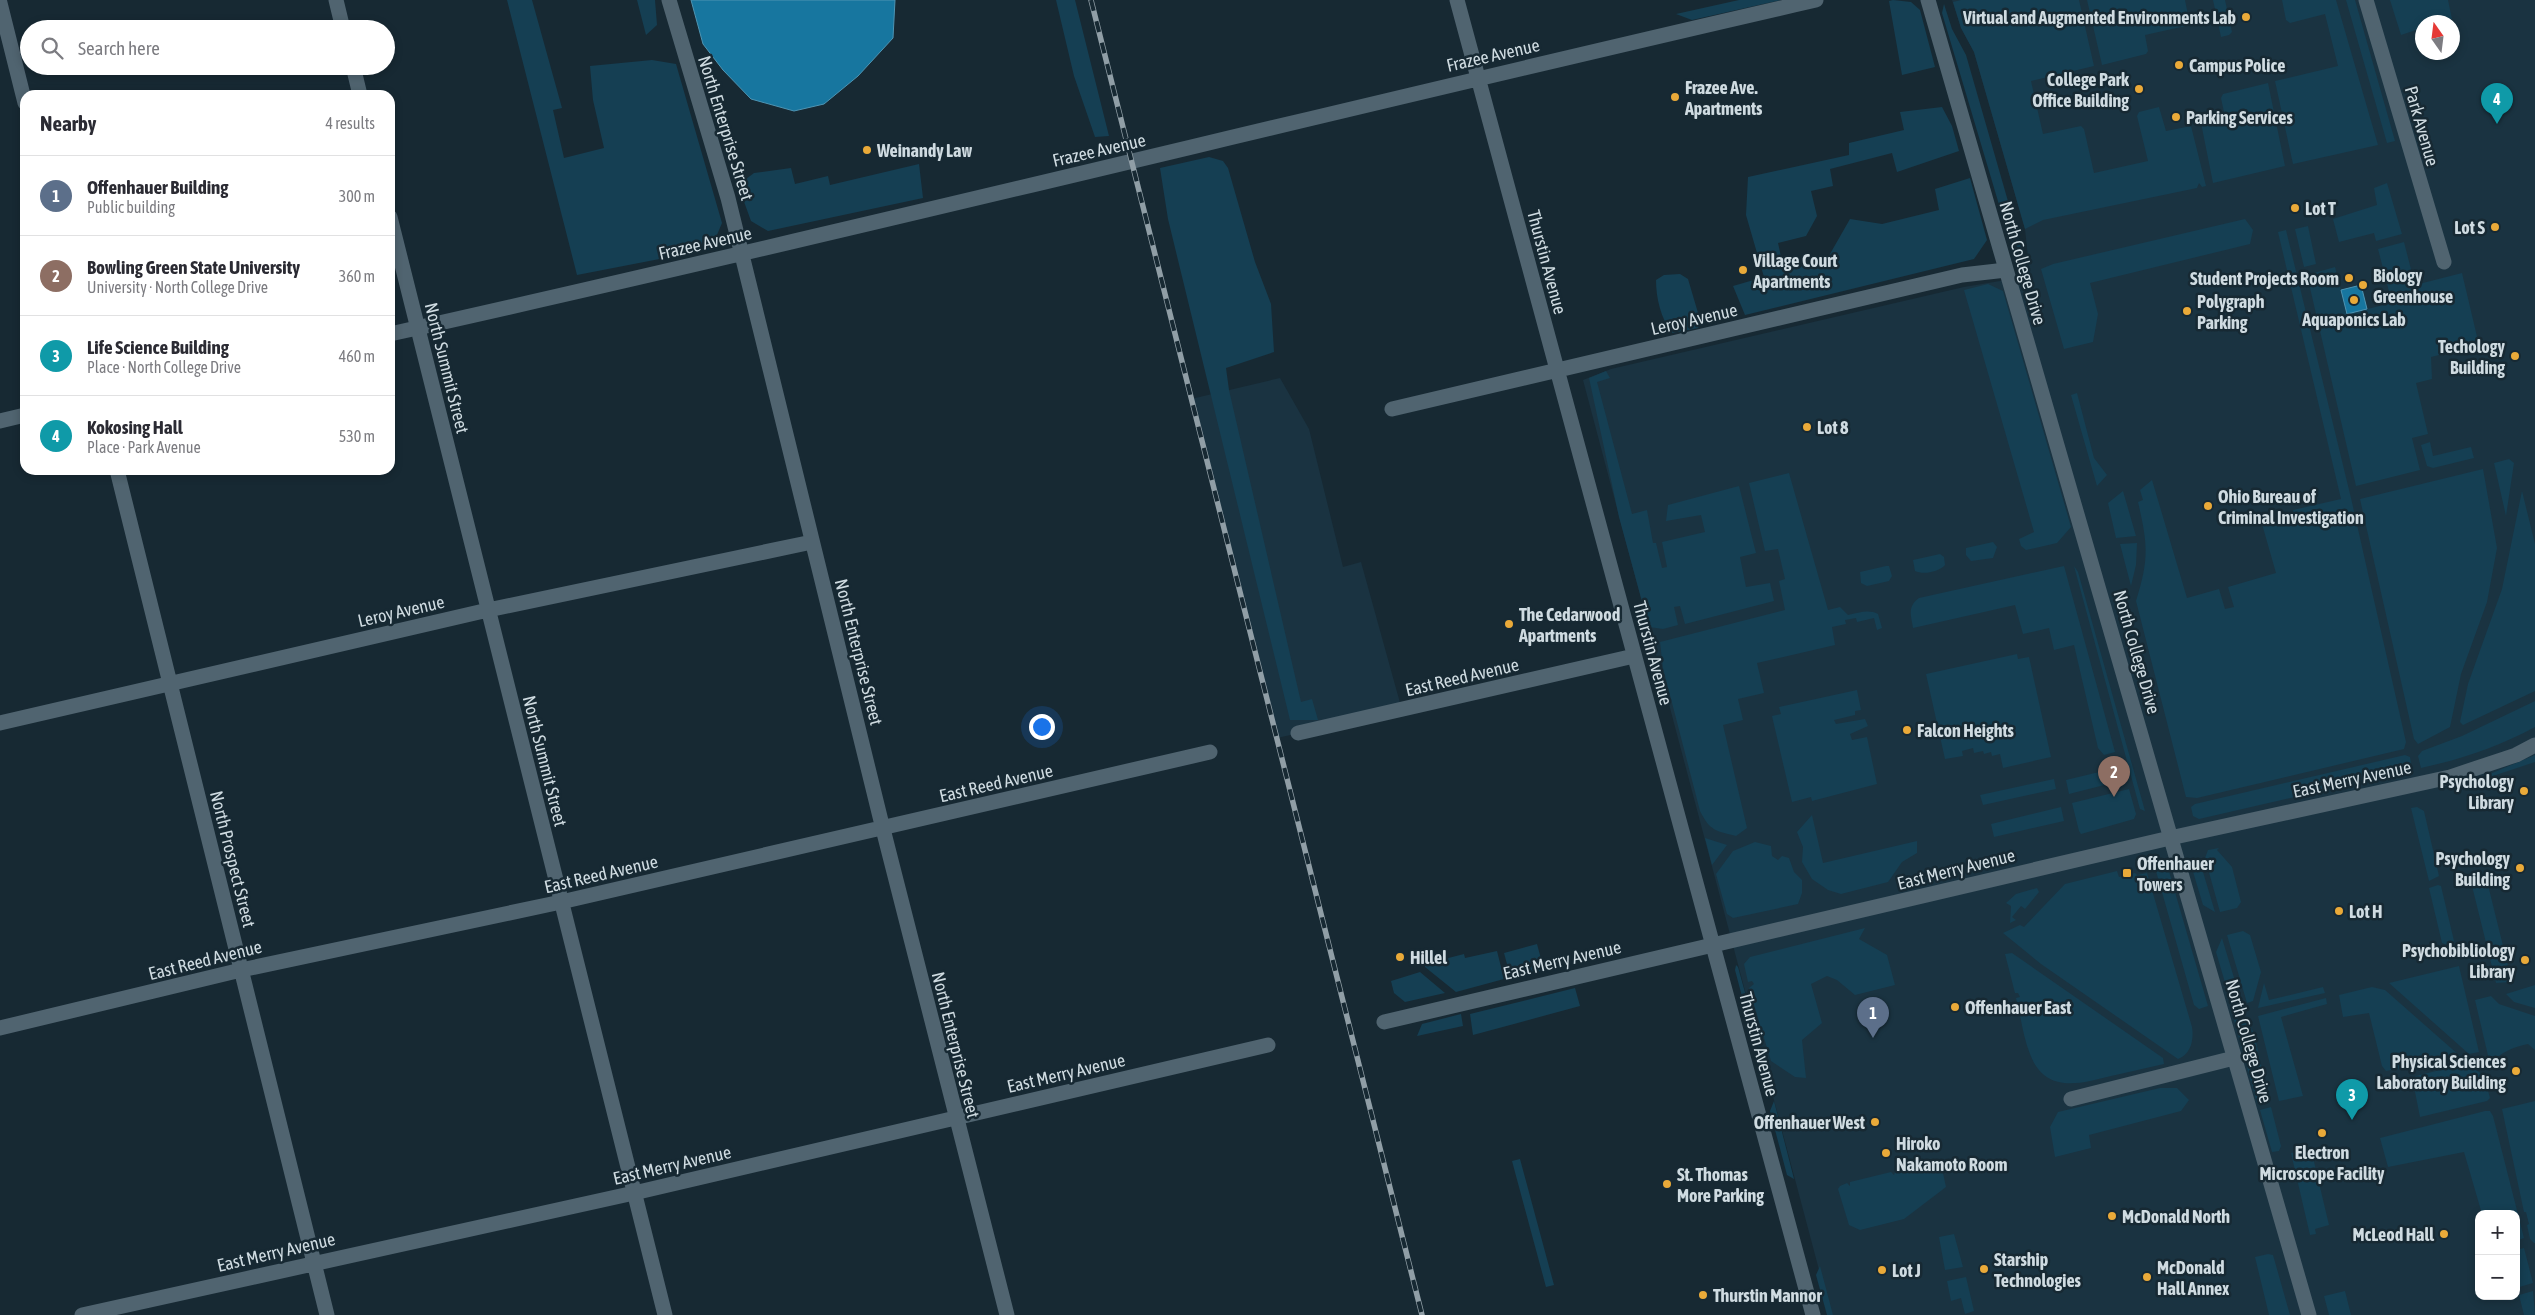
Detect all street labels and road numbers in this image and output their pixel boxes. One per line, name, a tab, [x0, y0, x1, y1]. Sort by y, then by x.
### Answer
street label: Frazee Avenue	[1444, 34, 1542, 76]
street label: North Enterprise Street	[694, 53, 758, 203]
street label: Park Avenue	[2401, 84, 2443, 168]
street label: Frazee Avenue	[1050, 129, 1148, 171]
street label: North College Drive	[1995, 199, 2051, 327]
street label: Thurstin Avenue	[1523, 208, 1571, 316]
street label: Frazee Avenue	[656, 222, 754, 264]
street label: Leroy Avenue	[1649, 299, 1739, 339]
street label: North Summit Street	[421, 300, 473, 436]
street label: North Enterprise Street	[831, 577, 887, 727]
street label: North College Drive	[2109, 588, 2165, 716]
street label: Leroy Avenue	[356, 591, 446, 631]
street label: Thurstin Avenue	[1629, 599, 1677, 707]
street label: East Reed Avenue	[1403, 654, 1521, 700]
street label: North Summit Street	[519, 693, 571, 829]
street label: East Merry Avenue	[2291, 756, 2413, 802]
street label: East Reed Avenue	[937, 760, 1055, 806]
street label: North Prospect Street	[206, 789, 260, 929]
street label: East Merry Avenue	[1895, 844, 2017, 894]
street label: East Reed Avenue	[542, 851, 660, 897]
street label: East Reed Avenue	[146, 936, 264, 984]
street label: East Merry Avenue	[1501, 936, 1623, 984]
street label: North Enterprise Street	[928, 970, 984, 1120]
street label: North College Drive	[2221, 977, 2277, 1105]
street label: Thurstin Avenue	[1735, 990, 1783, 1098]
street label: East Merry Avenue	[1005, 1049, 1127, 1097]
street label: East Merry Avenue	[611, 1141, 733, 1189]
street label: East Merry Avenue	[215, 1228, 337, 1276]

